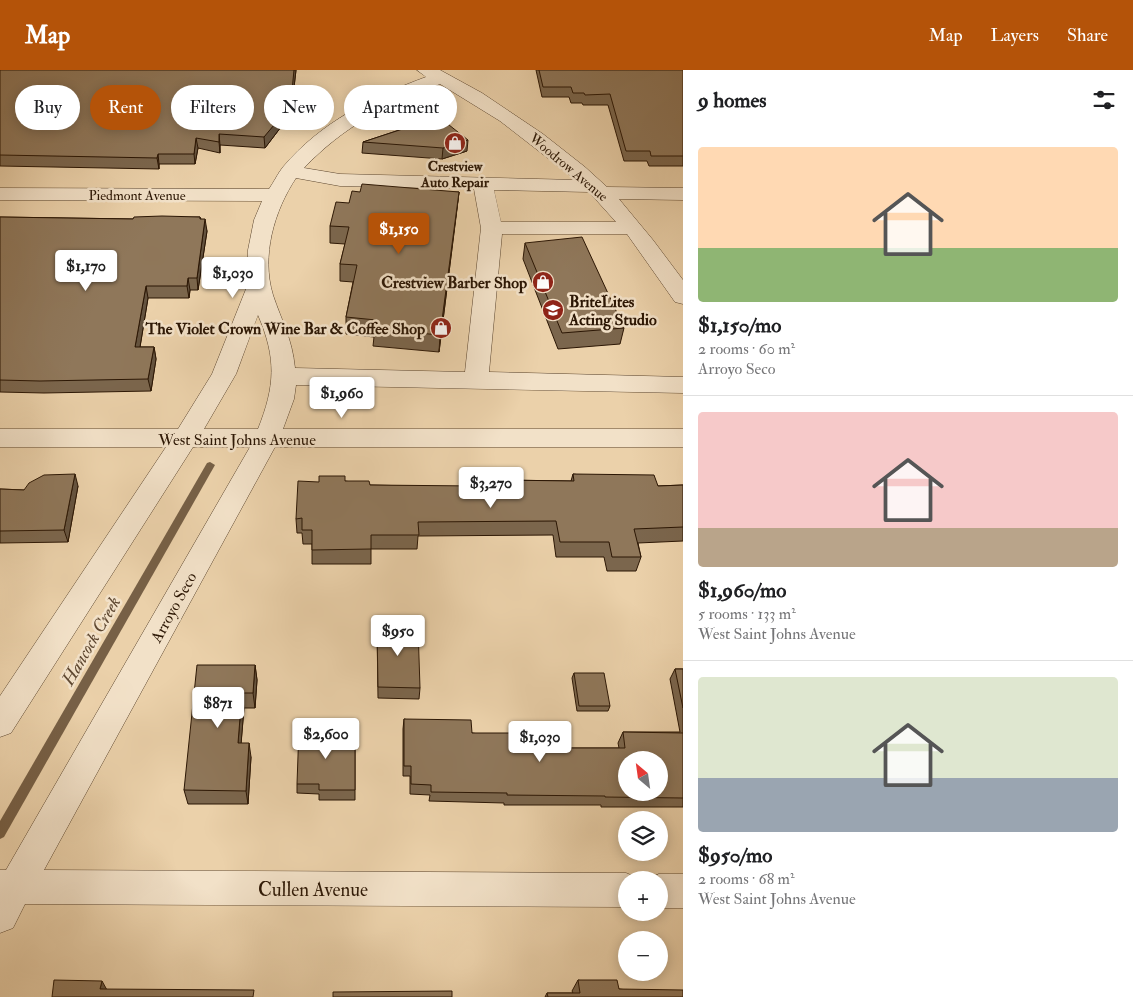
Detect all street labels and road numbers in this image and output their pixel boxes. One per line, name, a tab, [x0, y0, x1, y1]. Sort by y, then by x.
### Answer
street label: Woodrow Avenue	[525, 129, 612, 205]
street label: Piedmont Avenue	[88, 187, 186, 204]
street label: West Saint Johns Avenue	[157, 430, 316, 451]
street label: Arroyo Seco	[146, 569, 202, 647]
street label: Cullen Avenue	[258, 878, 368, 902]

